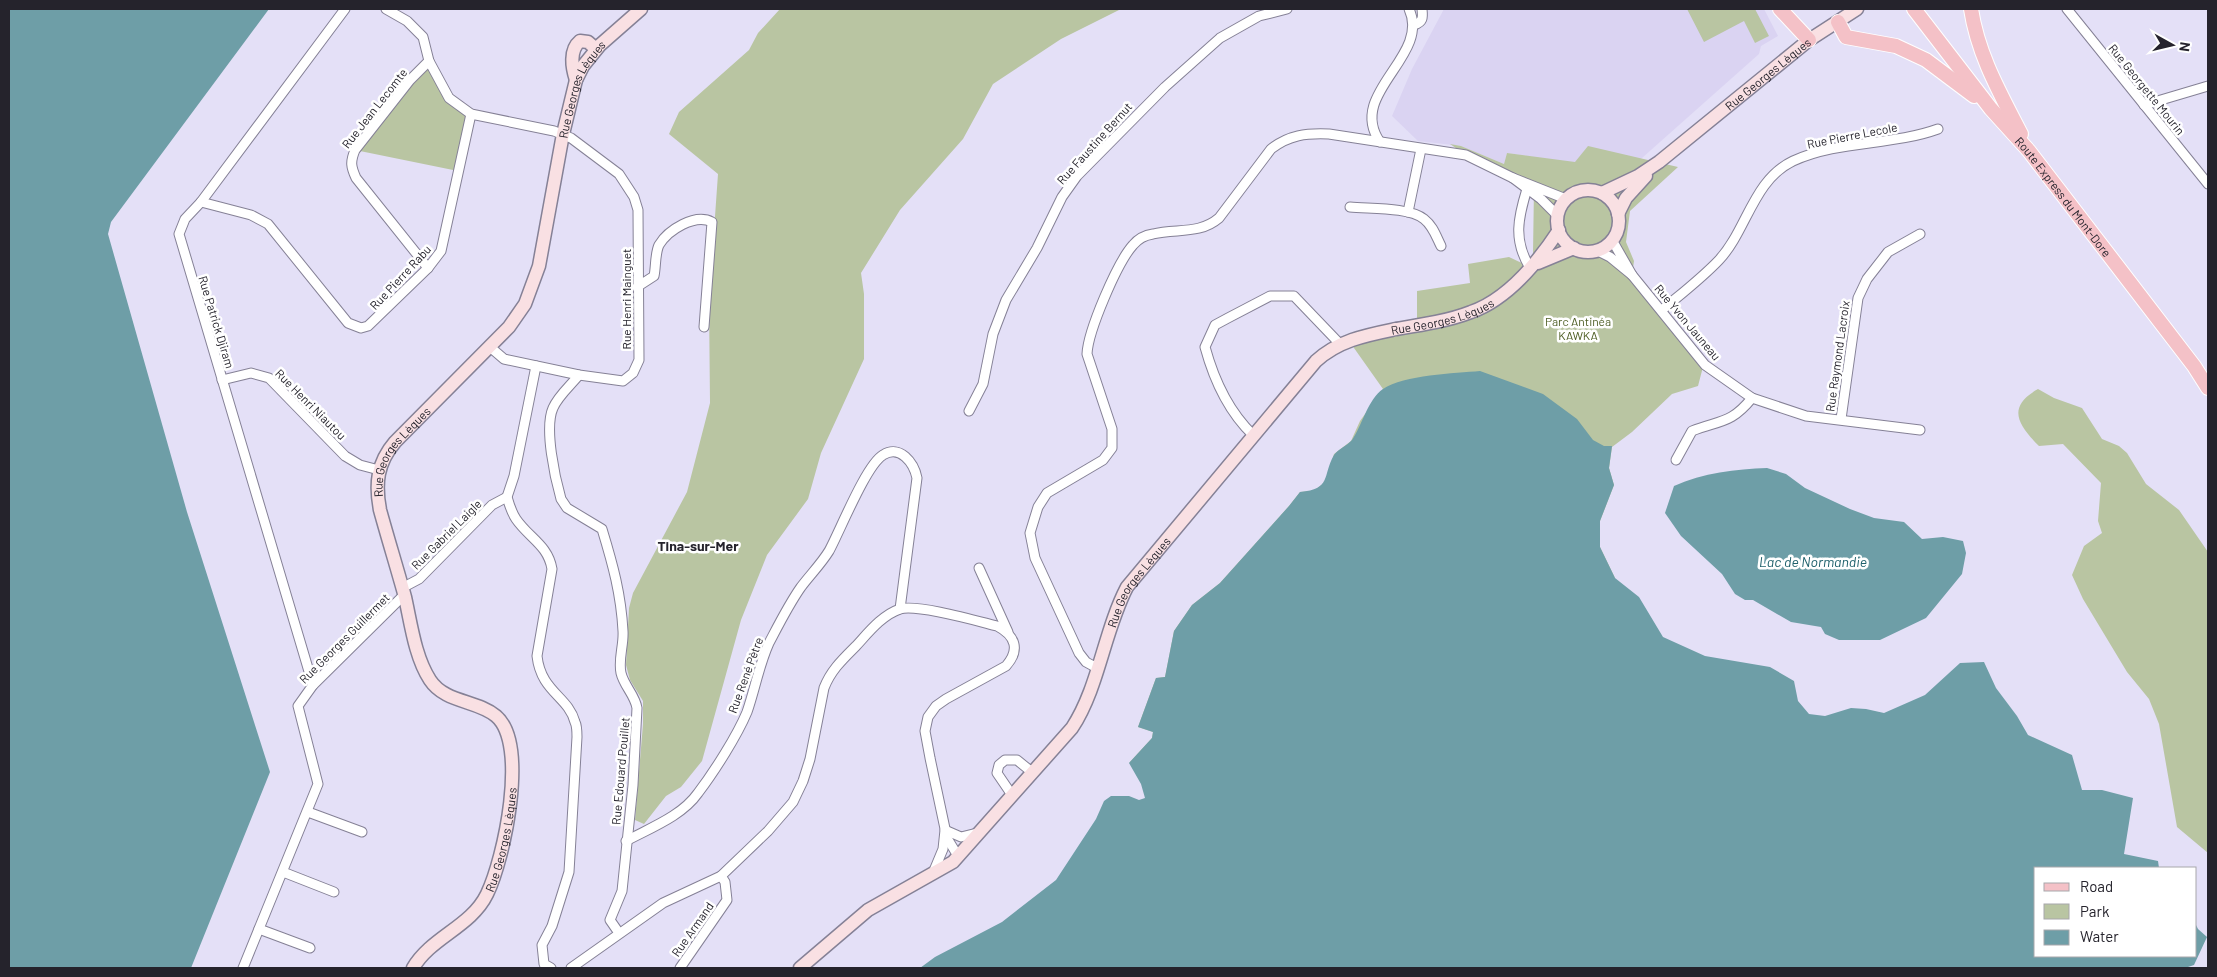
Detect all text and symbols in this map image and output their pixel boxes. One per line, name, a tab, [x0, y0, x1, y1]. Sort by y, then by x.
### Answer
north arrow	[2147, 20, 2197, 70]
street label: Rue Georges Lèques	[1722, 35, 1813, 113]
street label: Rue Georges Lèques	[555, 37, 608, 139]
street label: Rue Georgette Mourin	[2106, 41, 2188, 137]
text: N	[2176, 41, 2194, 53]
street label: Rue Jean Lecomte	[339, 65, 409, 151]
street label: Rue Faustine Bernut	[1054, 99, 1134, 187]
street label: Rue Pierre Lecole	[1806, 119, 1898, 151]
street label: Route Express du Mont-Dore	[2013, 134, 2114, 259]
street label: Rue Pierre Rabu	[367, 242, 433, 312]
street label: Rue Henri Mainguet	[619, 249, 633, 349]
street label: Rue Patrick Djiram	[196, 274, 238, 370]
street label: Rue Yvon Jauneau	[1652, 281, 1724, 363]
street label: Rue Georges Lèques	[1390, 295, 1497, 337]
street label: Rue Raymond Lacroix	[1822, 299, 1852, 412]
park label: Parc Antinéa KAWKA	[1545, 314, 1611, 342]
street label: Rue Henri Niautou	[273, 366, 349, 442]
street label: Rue Georges Lèques	[371, 404, 433, 498]
street label: Rue Gabriel Laigle	[408, 496, 484, 572]
street label: Rue Georges Lèques	[1104, 534, 1173, 629]
district label: Tina-sur-Mer	[657, 537, 739, 554]
water label: Lac de Normandie	[1759, 553, 1867, 570]
street label: Rue Georges Guillermet	[296, 590, 392, 686]
street label: Rue René Pètre	[725, 635, 765, 715]
street label: Rue Edouard Pouillet	[608, 717, 632, 825]
street label: Rue Georges Lèques	[482, 787, 519, 894]
legend	[2034, 867, 2197, 957]
text: Road	[2080, 877, 2113, 895]
street label: Rue Armand	[668, 899, 716, 959]
text: Park	[2080, 902, 2110, 920]
text: Water	[2080, 927, 2119, 945]

